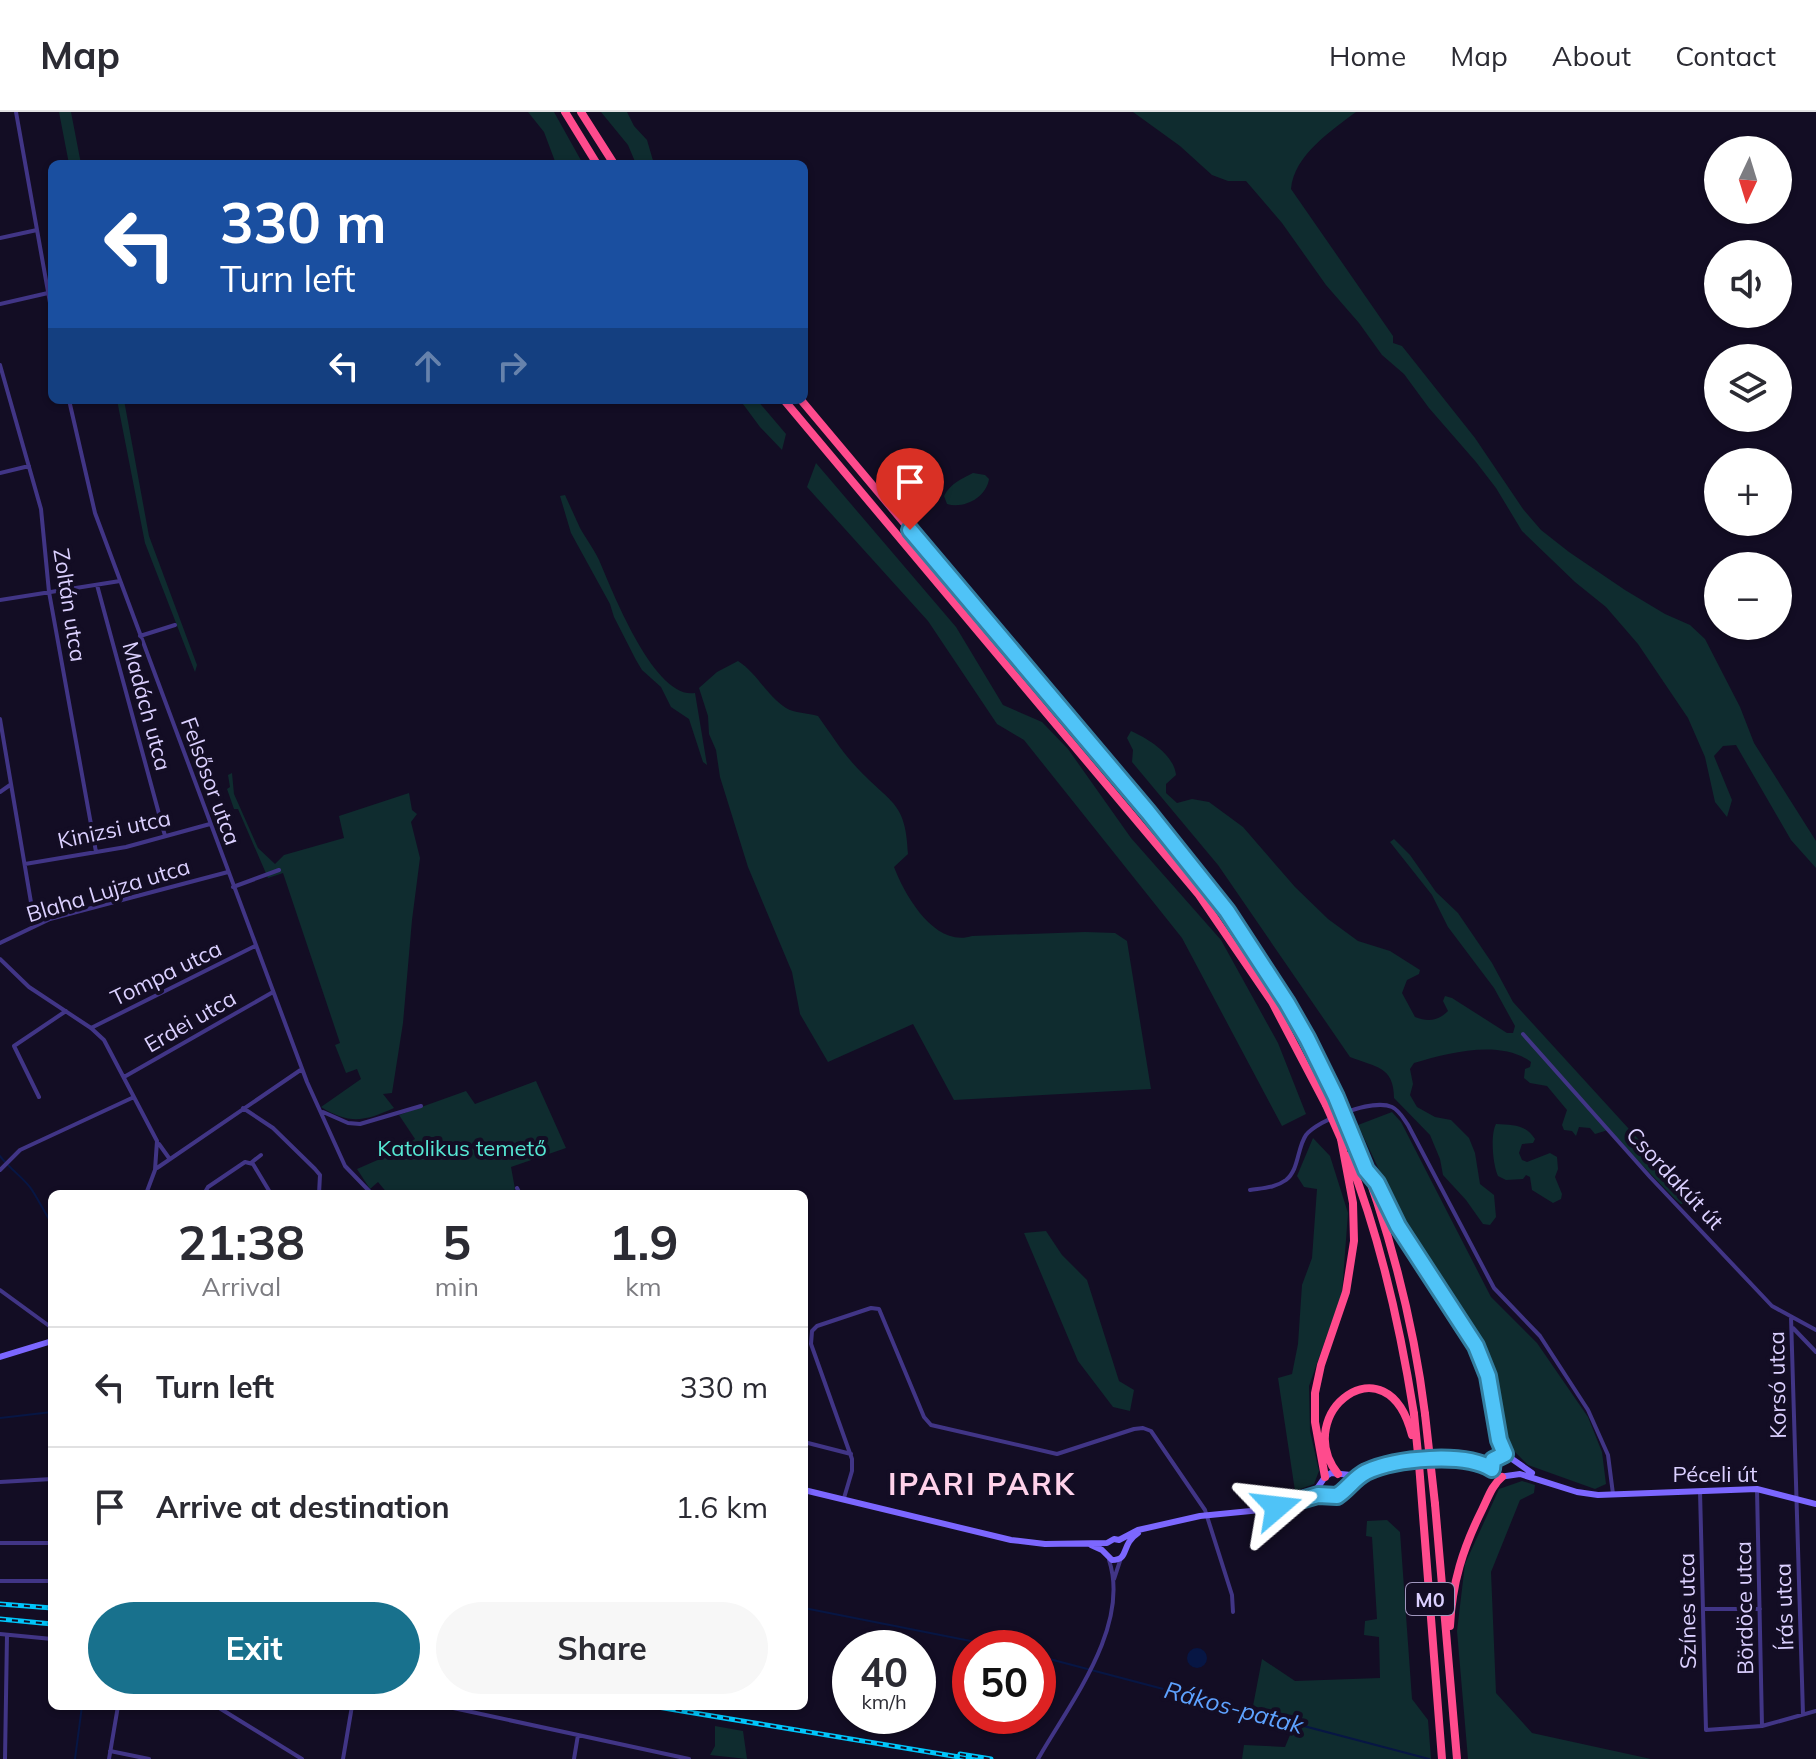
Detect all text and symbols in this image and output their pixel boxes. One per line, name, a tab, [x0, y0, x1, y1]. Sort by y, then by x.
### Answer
text: Map	[40, 31, 120, 79]
text: Home	[1329, 38, 1406, 73]
text: Map	[1450, 38, 1508, 73]
text: About	[1552, 38, 1631, 73]
text: Contact	[1675, 38, 1776, 73]
north arrow	[1704, 136, 1792, 224]
map controls	[1704, 136, 1792, 640]
text: 330 m	[220, 187, 387, 257]
icon: left	[88, 192, 192, 296]
button: sound	[1704, 240, 1792, 328]
text: Turn left	[220, 256, 356, 301]
icon: left	[322, 344, 366, 388]
icon: ahead	[406, 344, 450, 388]
icon: right	[490, 344, 534, 388]
button: layers	[1704, 344, 1792, 432]
pin	[876, 448, 944, 530]
button: +	[1704, 448, 1792, 536]
icon: arrive	[888, 460, 932, 504]
street label: Zoltán utca	[47, 546, 93, 664]
button: −	[1704, 552, 1792, 640]
street label: Madách utca	[116, 638, 178, 774]
street label: Felsősor utca	[175, 713, 247, 849]
street label: Kinizsi utca	[55, 803, 173, 855]
street label: Blaha Lujza utca	[23, 852, 193, 928]
street label: Tompa utca	[106, 934, 226, 1012]
street label: Erdei utca	[139, 984, 241, 1058]
street label: Csordakút út	[1620, 1121, 1730, 1235]
park label: Katolikus temető	[377, 1134, 547, 1162]
text: 21:38	[178, 1212, 305, 1272]
text: 5	[442, 1212, 471, 1272]
text: 1.9	[609, 1212, 678, 1272]
text: Arrival	[202, 1270, 281, 1303]
text: min	[435, 1270, 479, 1303]
text: km	[625, 1270, 662, 1303]
street label: Korsó utca	[1762, 1331, 1792, 1439]
icon: left	[88, 1365, 132, 1409]
text: Turn left	[156, 1368, 274, 1406]
text: 330 m	[680, 1368, 768, 1406]
street label: Péceli út	[1672, 1460, 1758, 1488]
district label: IPARI PARK	[888, 1465, 1076, 1503]
position arrow	[1235, 1465, 1319, 1549]
icon: arrive	[88, 1485, 132, 1529]
text: Arrive at destination	[156, 1488, 450, 1526]
text: 1.6 km	[676, 1488, 768, 1526]
street label: Bördöce utca	[1729, 1541, 1759, 1675]
street label: Színes utca	[1672, 1553, 1702, 1669]
street label: Írás utca	[1768, 1563, 1800, 1651]
road number: M0	[1406, 1583, 1454, 1615]
button: Exit	[88, 1602, 420, 1694]
button: Share	[436, 1602, 768, 1694]
speed limit sign: 50	[952, 1630, 1056, 1734]
text: 40	[860, 1647, 908, 1697]
water label: Rákos-patak	[1161, 1674, 1308, 1740]
text: km/h	[861, 1689, 907, 1714]

